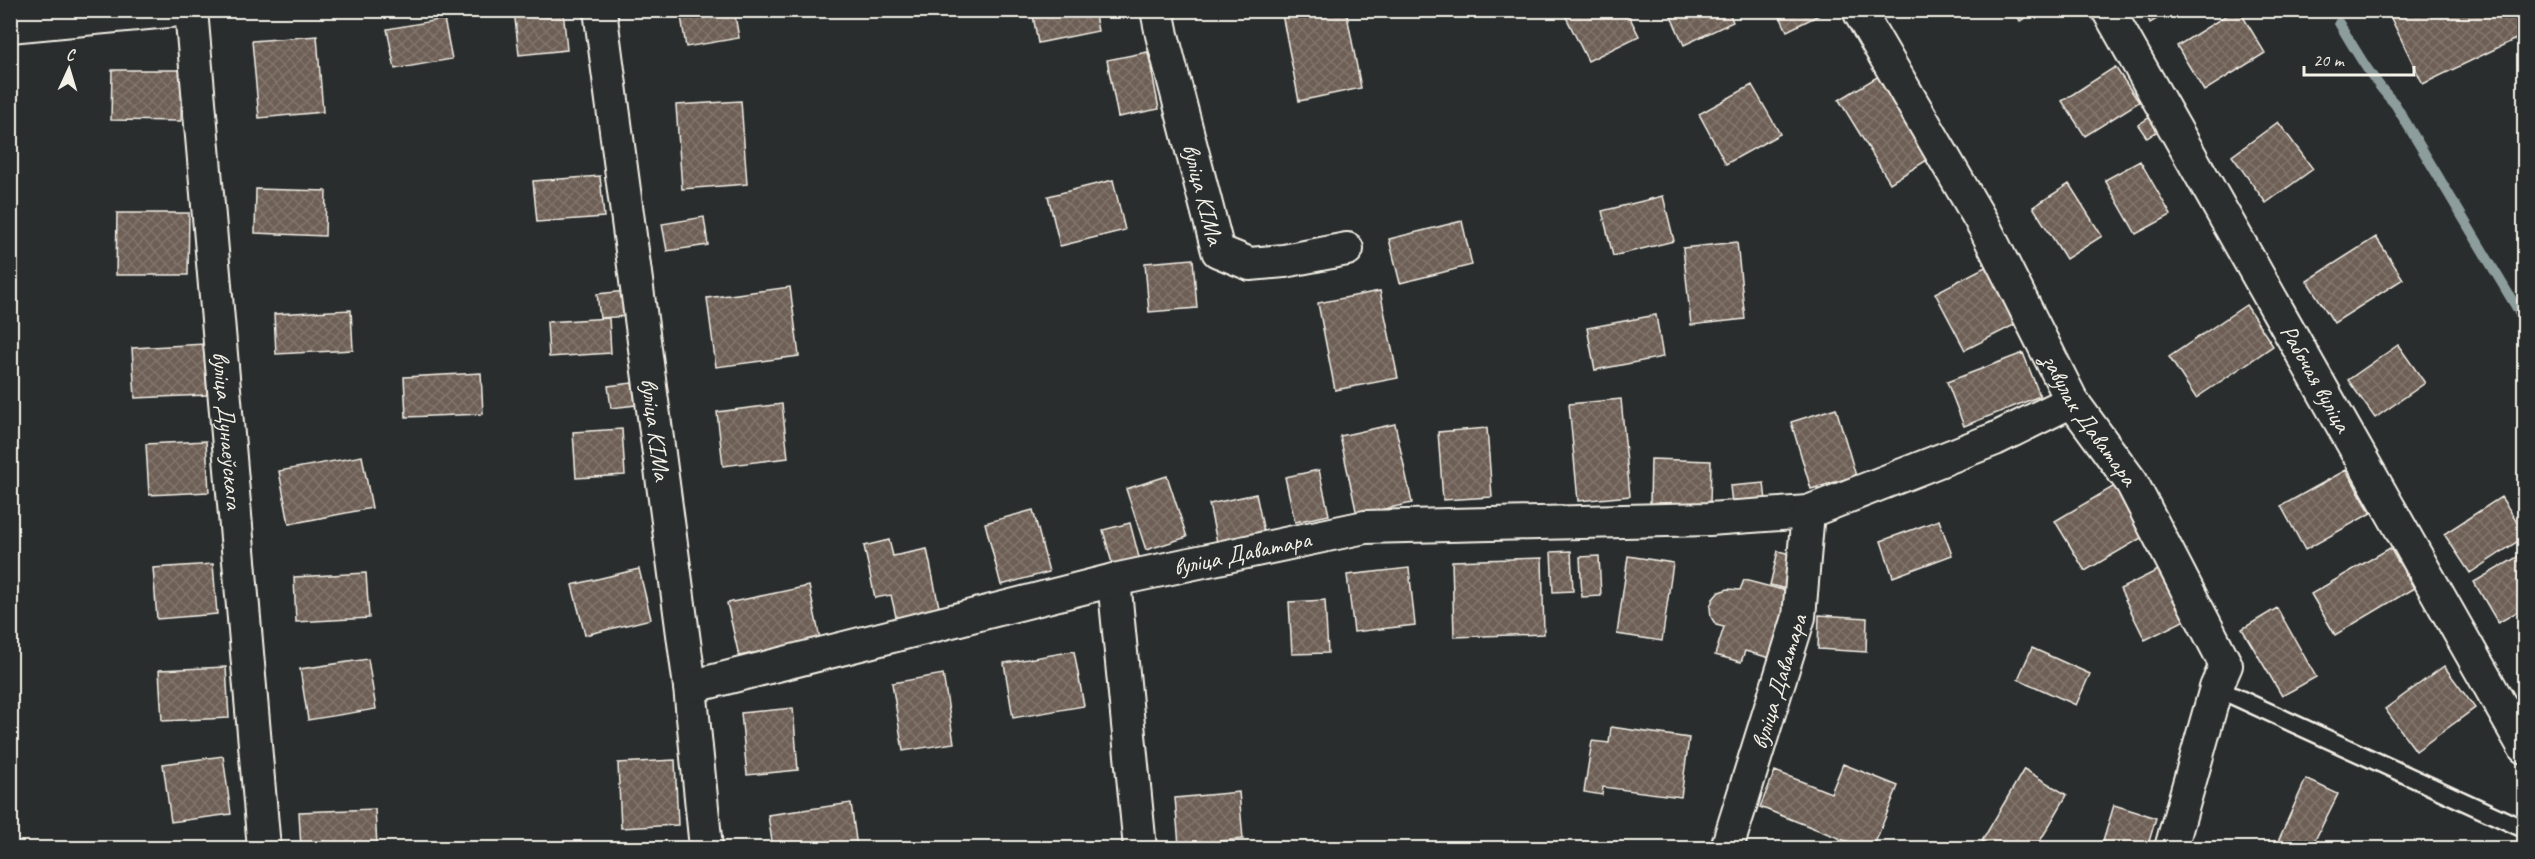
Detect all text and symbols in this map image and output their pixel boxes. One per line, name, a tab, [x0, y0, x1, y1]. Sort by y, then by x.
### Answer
north arrow	[39, 39, 99, 99]
scale bar	[2304, 39, 2414, 77]
text: С	[65, 45, 77, 65]
text: 20 m	[2313, 49, 2346, 71]
street label: вуліца КІМа	[1176, 141, 1231, 249]
street label: Рабочая вуліца	[2274, 319, 2359, 439]
street label: завулак Даватара	[2034, 347, 2145, 493]
street label: вуліца Дунаеўскага	[206, 350, 250, 512]
street label: вуліца КІМа	[634, 376, 678, 484]
street label: вуліца Даватара	[1171, 524, 1315, 582]
street label: вуліца Даватара	[1744, 610, 1814, 753]

